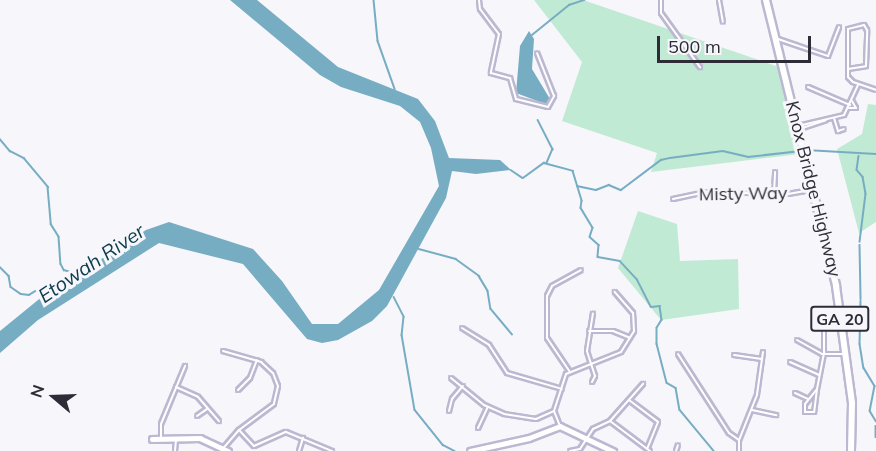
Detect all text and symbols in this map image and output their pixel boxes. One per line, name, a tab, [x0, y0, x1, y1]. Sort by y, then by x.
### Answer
scale bar	[660, 24, 814, 62]
text: 500 m	[668, 35, 721, 58]
street label: Knox Bridge Highway	[781, 99, 845, 279]
street label: Misty Way	[699, 182, 787, 206]
water label: Etowah River	[33, 219, 149, 307]
road number: GA 20	[810, 306, 870, 332]
north arrow	[24, 367, 84, 427]
text: N	[26, 382, 48, 400]

